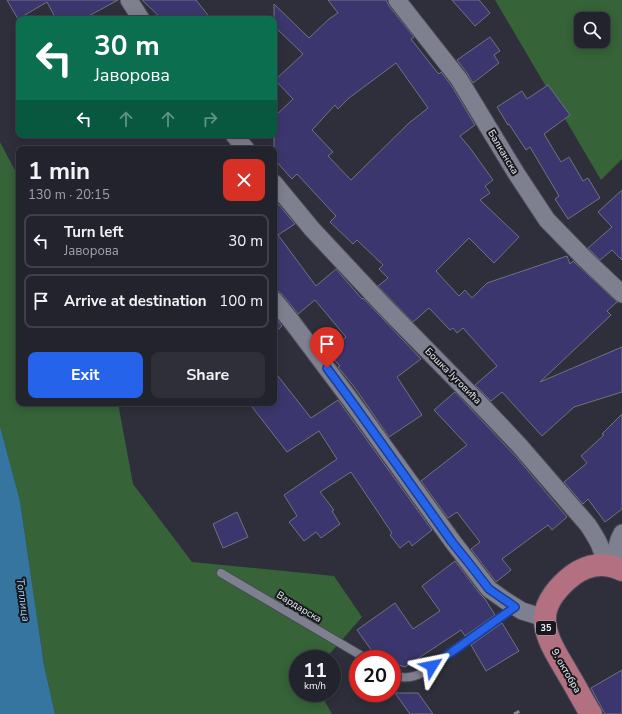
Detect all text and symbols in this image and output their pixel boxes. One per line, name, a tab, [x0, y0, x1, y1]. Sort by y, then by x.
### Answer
map controls	[574, 12, 610, 48]
button: search	[574, 12, 610, 48]
text: 30 m	[94, 27, 160, 65]
icon: left	[28, 32, 80, 84]
text: Јаворова	[94, 63, 170, 87]
icon: left	[73, 108, 95, 130]
icon: ahead	[115, 108, 137, 130]
icon: ahead	[157, 108, 179, 130]
icon: right	[199, 108, 221, 130]
street label: Балканска	[484, 127, 522, 177]
text: 1 min	[28, 155, 90, 187]
button: close	[223, 159, 265, 201]
text: 130 m · 20:15	[28, 186, 110, 204]
text: Turn left	[64, 222, 123, 242]
icon: left	[30, 230, 52, 252]
text: 30 m	[228, 231, 263, 251]
text: Јаворова	[64, 242, 119, 260]
icon: arrive	[30, 290, 52, 312]
text: Arrive at destination	[64, 291, 207, 311]
text: 100 m	[219, 291, 263, 311]
pin	[310, 327, 344, 368]
icon: arrive	[316, 333, 338, 355]
street label: Бошка Југовића	[422, 345, 484, 407]
button: Exit	[28, 352, 143, 398]
button: Share	[151, 352, 265, 398]
water label: Топлица	[13, 577, 33, 623]
street label: Вардарска	[274, 588, 324, 626]
road number: 35	[536, 621, 556, 635]
position arrow	[411, 645, 453, 687]
street label: 9. октобра	[548, 646, 584, 696]
speed limit sign: 20	[349, 650, 401, 702]
text: 11	[303, 657, 327, 684]
text: km/h	[304, 679, 326, 693]

